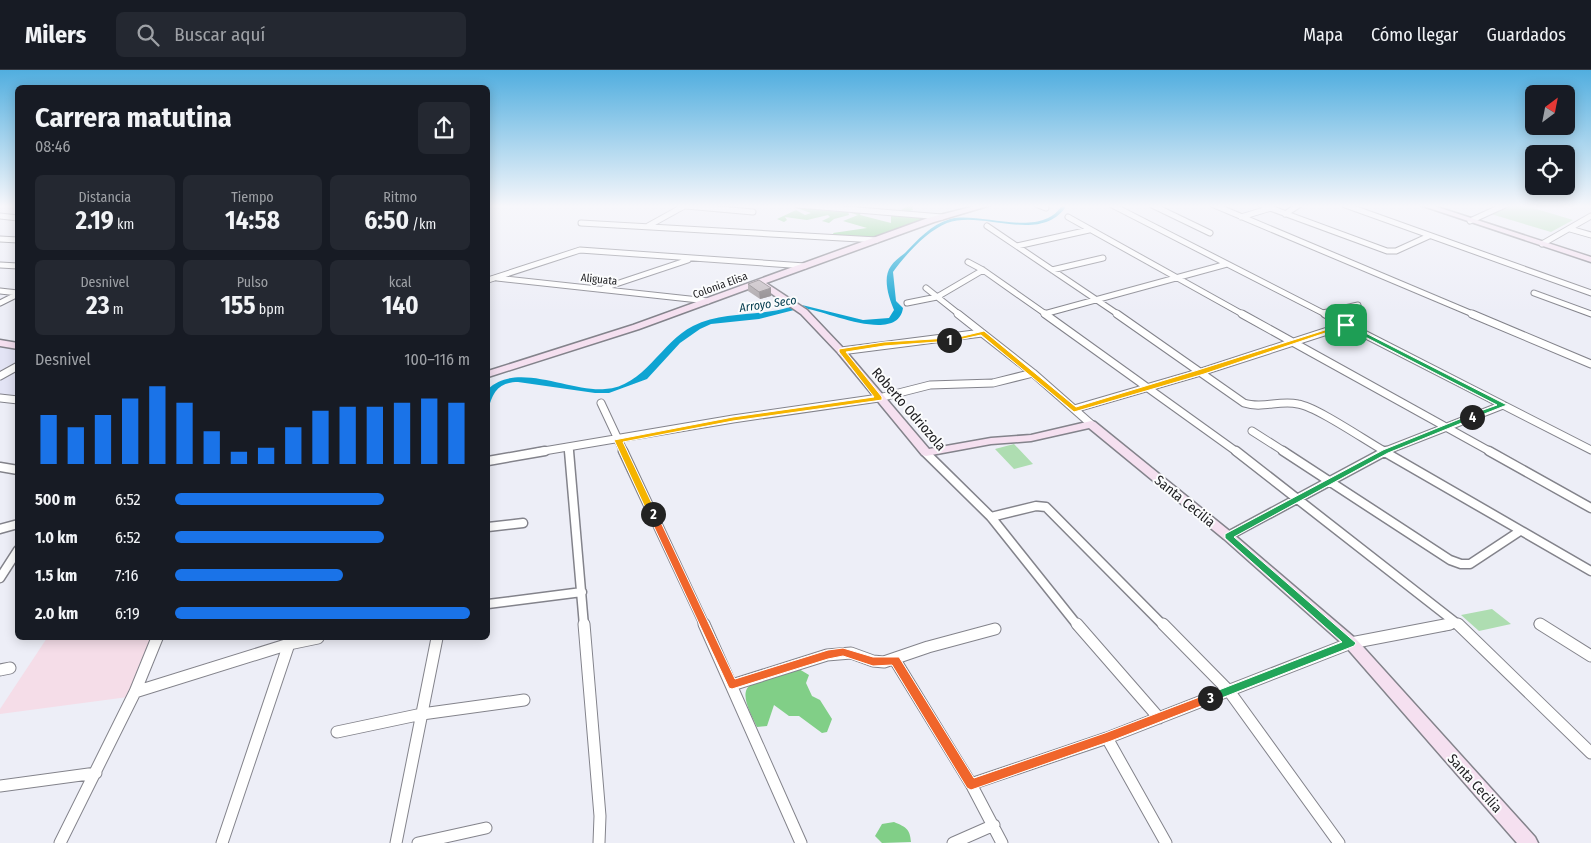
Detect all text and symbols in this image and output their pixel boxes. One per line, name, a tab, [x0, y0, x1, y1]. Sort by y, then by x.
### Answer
search box	[116, 12, 466, 57]
text: Milers	[25, 21, 86, 49]
icon: search	[134, 21, 162, 49]
text: Buscar aquí	[174, 23, 265, 46]
text: Mapa	[1303, 24, 1343, 46]
text: Cómo llegar	[1371, 24, 1458, 46]
text: Guardados	[1486, 24, 1566, 46]
north arrow	[1525, 85, 1575, 135]
map controls	[1525, 85, 1575, 195]
text: Carrera matutina	[35, 101, 232, 134]
button: share	[418, 102, 470, 154]
text: 08:46	[35, 137, 70, 156]
button: locate	[1525, 145, 1575, 195]
text: Distancia	[78, 189, 131, 206]
text: Tiempo	[231, 189, 274, 206]
text: Ritmo	[383, 189, 417, 206]
text: 2.19	[75, 206, 114, 236]
text: 14:58	[225, 206, 280, 236]
text: 6:50	[364, 206, 409, 236]
text: km	[114, 216, 134, 233]
text: /km	[409, 216, 436, 233]
street label: Colonia Elisa	[691, 270, 749, 301]
street label: Aliguata	[580, 271, 618, 288]
text: Desnivel	[80, 274, 129, 291]
text: Pulso	[237, 274, 268, 291]
text: kcal	[389, 274, 412, 291]
text: 23	[86, 291, 110, 321]
text: 155	[221, 291, 256, 321]
text: 140	[382, 291, 419, 321]
water label: Arroyo Seco	[738, 293, 797, 315]
text: m	[110, 301, 124, 318]
text: bpm	[256, 301, 284, 318]
pin	[1325, 304, 1367, 346]
icon: arrive	[1332, 311, 1360, 339]
pin: 1	[936, 328, 962, 352]
text: 1	[947, 332, 952, 349]
text: Desnivel	[35, 350, 91, 369]
text: 100–116 m	[404, 350, 470, 369]
street label: Roberto Odriozola	[868, 364, 949, 454]
pin: 4	[1460, 404, 1484, 430]
text: 4	[1469, 409, 1476, 426]
street label: Santa Cecilia	[1151, 472, 1219, 531]
text: 500 m	[35, 490, 76, 509]
text: 6:52	[115, 490, 141, 509]
pin: 2	[640, 502, 666, 526]
text: 2	[650, 506, 657, 523]
text: 1.0 km	[35, 528, 78, 547]
text: 6:52	[115, 528, 141, 547]
text: 1.5 km	[35, 566, 77, 585]
text: 7:16	[115, 566, 138, 585]
text: 2.0 km	[35, 604, 78, 623]
text: 6:19	[115, 604, 140, 623]
pin: 3	[1198, 686, 1222, 710]
text: 3	[1207, 690, 1214, 707]
street label: Santa Cecilia	[1444, 750, 1506, 816]

